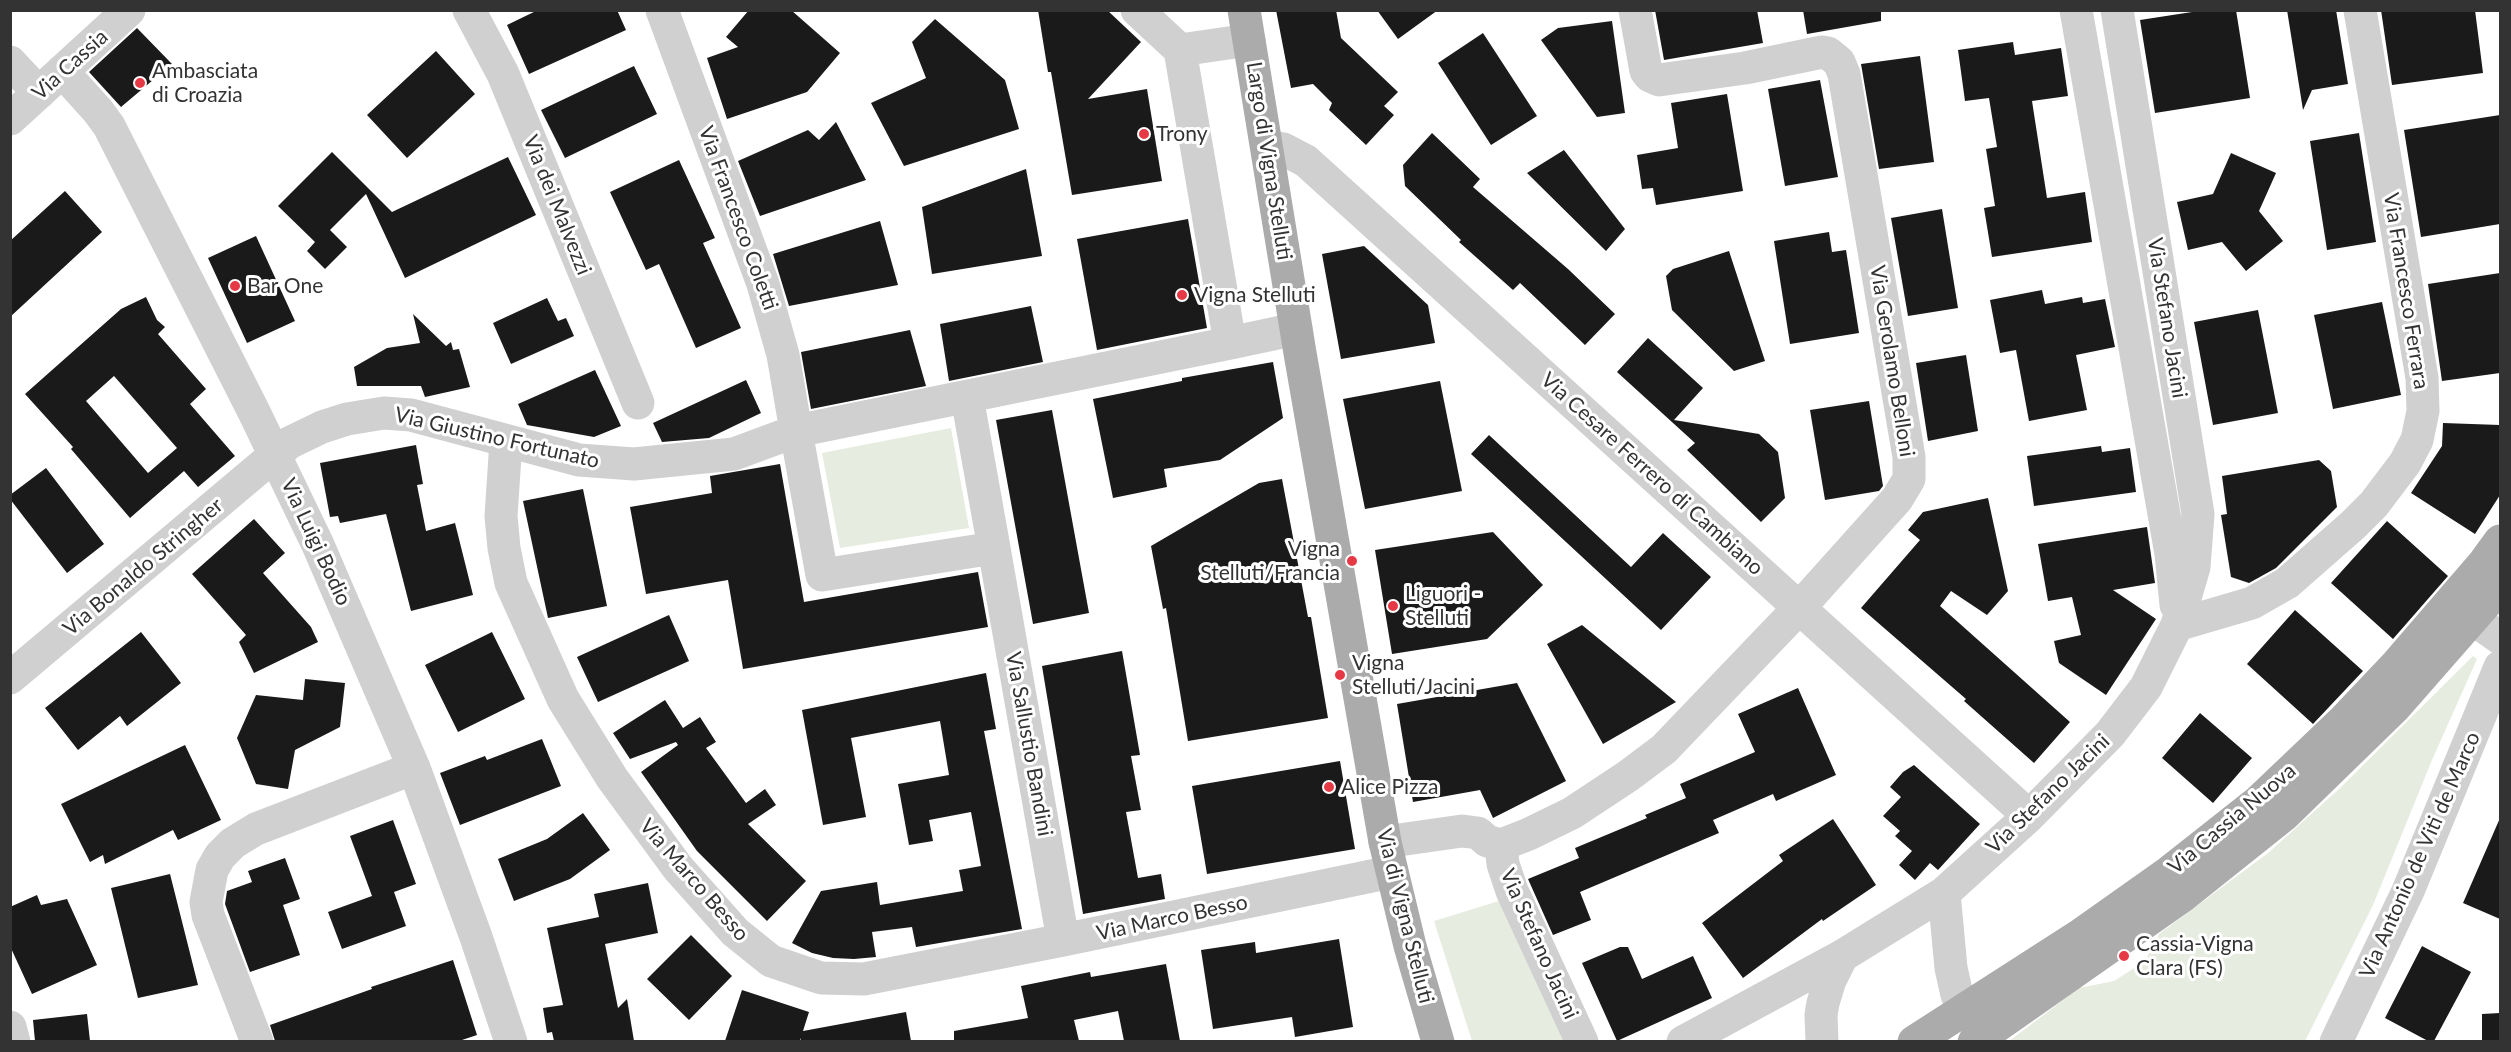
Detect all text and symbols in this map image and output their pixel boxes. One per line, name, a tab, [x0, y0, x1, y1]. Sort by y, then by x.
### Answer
street label: Via Cassia	[27, 24, 113, 106]
place label: Ambasciata di Croazia	[152, 58, 258, 108]
street label: Largo di Vigna Stelluti	[1241, 60, 1297, 262]
marker: Ambasciata di Croazia	[133, 76, 147, 90]
place label: Trony	[1156, 121, 1207, 147]
street label: Via Francesco Coletti	[693, 123, 783, 313]
marker: Trony	[1137, 127, 1151, 141]
street label: Via dei Malvezzi	[517, 131, 597, 279]
street label: Via Francesco Ferrara	[2378, 191, 2434, 391]
street label: Via Stefano Jacini	[2142, 236, 2192, 400]
street label: Via Gerolamo Belloni	[1864, 263, 1920, 459]
place label: Bar One	[247, 273, 323, 299]
marker: Bar One	[228, 279, 242, 293]
place label: Vigna Stelluti	[1194, 282, 1316, 308]
marker: Vigna Stelluti	[1175, 288, 1189, 302]
street label: Via Cesare Ferrero di Cambiano	[1536, 367, 1768, 581]
street label: Via Giustino Fortunato	[392, 402, 602, 474]
street label: Via Luigi Bodio	[276, 474, 356, 610]
street label: Via Bonaldo Stringher	[58, 493, 228, 641]
place label: Vigna Stelluti/Francia	[1200, 536, 1340, 586]
marker: Vigna Stelluti/Francia	[1345, 554, 1359, 568]
place label: Liguori - Stelluti	[1405, 581, 1481, 631]
marker: Liguori - Stelluti	[1386, 599, 1400, 613]
street label: Via Sallustio Bandini	[1000, 650, 1058, 838]
place label: Vigna Stelluti/Jacini	[1352, 650, 1475, 700]
marker: Vigna Stelluti/Jacini	[1333, 668, 1347, 682]
street label: Via Antonio de Viti de Marco	[2354, 728, 2486, 982]
street label: Via Stefano Jacini	[1981, 729, 2115, 859]
street label: Via Cassia Nuova	[2163, 758, 2301, 880]
place label: Alice Pizza	[1341, 774, 1438, 800]
marker: Alice Pizza	[1322, 780, 1336, 794]
street label: Via Marco Besso	[634, 814, 754, 946]
street label: Via di Vigna Stelluti	[1371, 826, 1439, 1006]
street label: Via Stefano Jacini	[1495, 865, 1583, 1023]
street label: Via Marco Besso	[1094, 890, 1250, 946]
place label: Cassia-Vigna Clara (FS)	[2136, 931, 2254, 981]
marker: Cassia-Vigna Clara (FS)	[2117, 949, 2131, 963]

